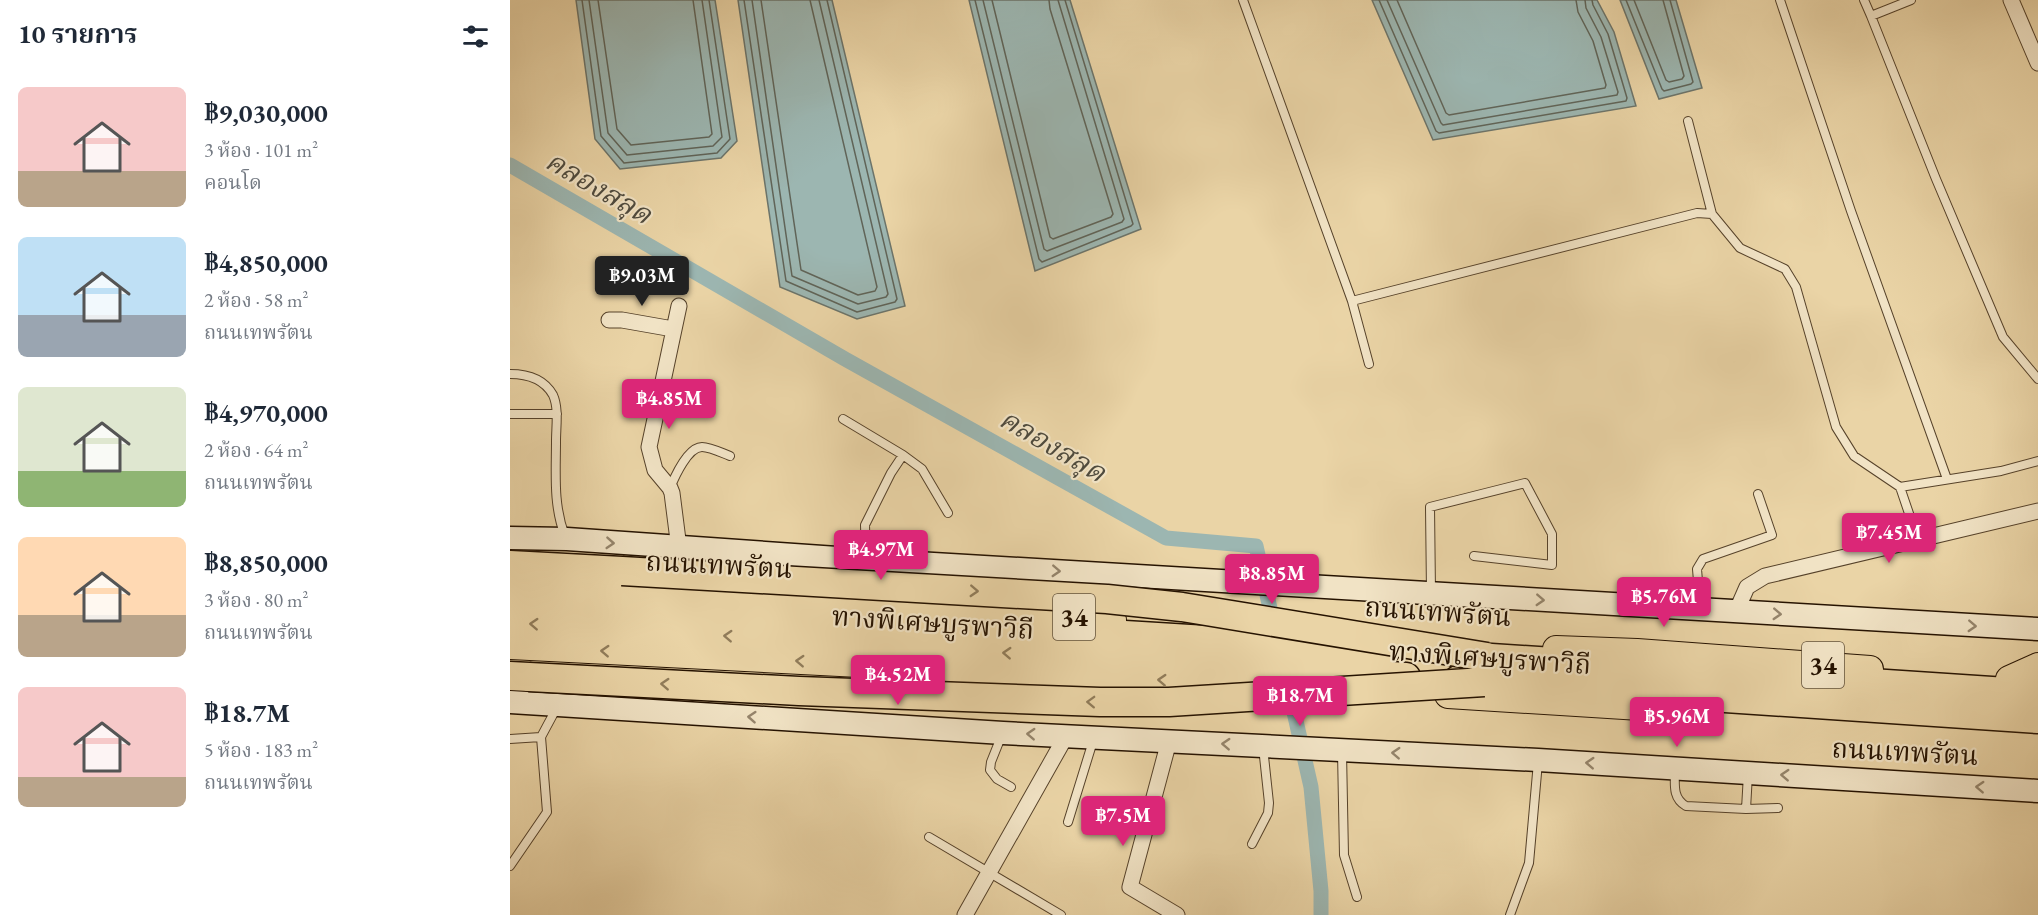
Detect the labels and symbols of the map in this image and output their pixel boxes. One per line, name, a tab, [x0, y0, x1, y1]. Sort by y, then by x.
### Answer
water label: คลองสลุด	[539, 142, 659, 233]
pin: ฿9.03M	[593, 256, 691, 307]
pin: ฿4.85M	[620, 379, 718, 430]
water label: คลองสลุด	[993, 400, 1113, 491]
pin: ฿7.45M	[1840, 513, 1938, 564]
pin: ฿4.97M	[832, 530, 930, 581]
one-way arrow	[606, 536, 615, 549]
street label: ถนนเทพรัตน	[645, 543, 793, 586]
pin: ฿8.85M	[1223, 554, 1321, 605]
one-way arrow	[1052, 565, 1061, 578]
pin: ฿5.76M	[1615, 577, 1713, 628]
one-way arrow	[970, 585, 979, 598]
street label: ถนนเทพรัตน	[1364, 589, 1513, 634]
road number: 34	[1053, 594, 1095, 640]
one-way arrow	[1536, 594, 1545, 607]
street label: ทางพิเศษบูรพาวิถี	[831, 598, 1035, 648]
one-way arrow	[1772, 608, 1781, 621]
one-way arrow	[529, 618, 538, 631]
one-way arrow	[1967, 619, 1976, 632]
one-way arrow	[724, 630, 733, 643]
street label: ทางพิเศษบูรพาวิถี	[1388, 633, 1592, 683]
road number: 34	[1802, 642, 1844, 688]
one-way arrow	[600, 644, 609, 657]
one-way arrow	[1002, 647, 1011, 660]
one-way arrow	[795, 655, 804, 668]
pin: ฿4.52M	[849, 655, 947, 706]
one-way arrow	[1158, 673, 1167, 686]
pin: ฿18.7M	[1251, 676, 1349, 727]
one-way arrow	[660, 677, 669, 690]
one-way arrow	[1086, 696, 1095, 708]
pin: ฿5.96M	[1628, 697, 1726, 748]
one-way arrow	[748, 711, 757, 724]
one-way arrow	[1026, 727, 1035, 740]
street label: ถนนเทพรัตน	[1831, 730, 1979, 773]
one-way arrow	[1221, 737, 1230, 750]
one-way arrow	[1391, 746, 1400, 759]
one-way arrow	[1586, 757, 1595, 770]
one-way arrow	[1780, 769, 1789, 782]
one-way arrow	[1975, 781, 1984, 794]
pin: ฿7.5M	[1081, 796, 1165, 847]

